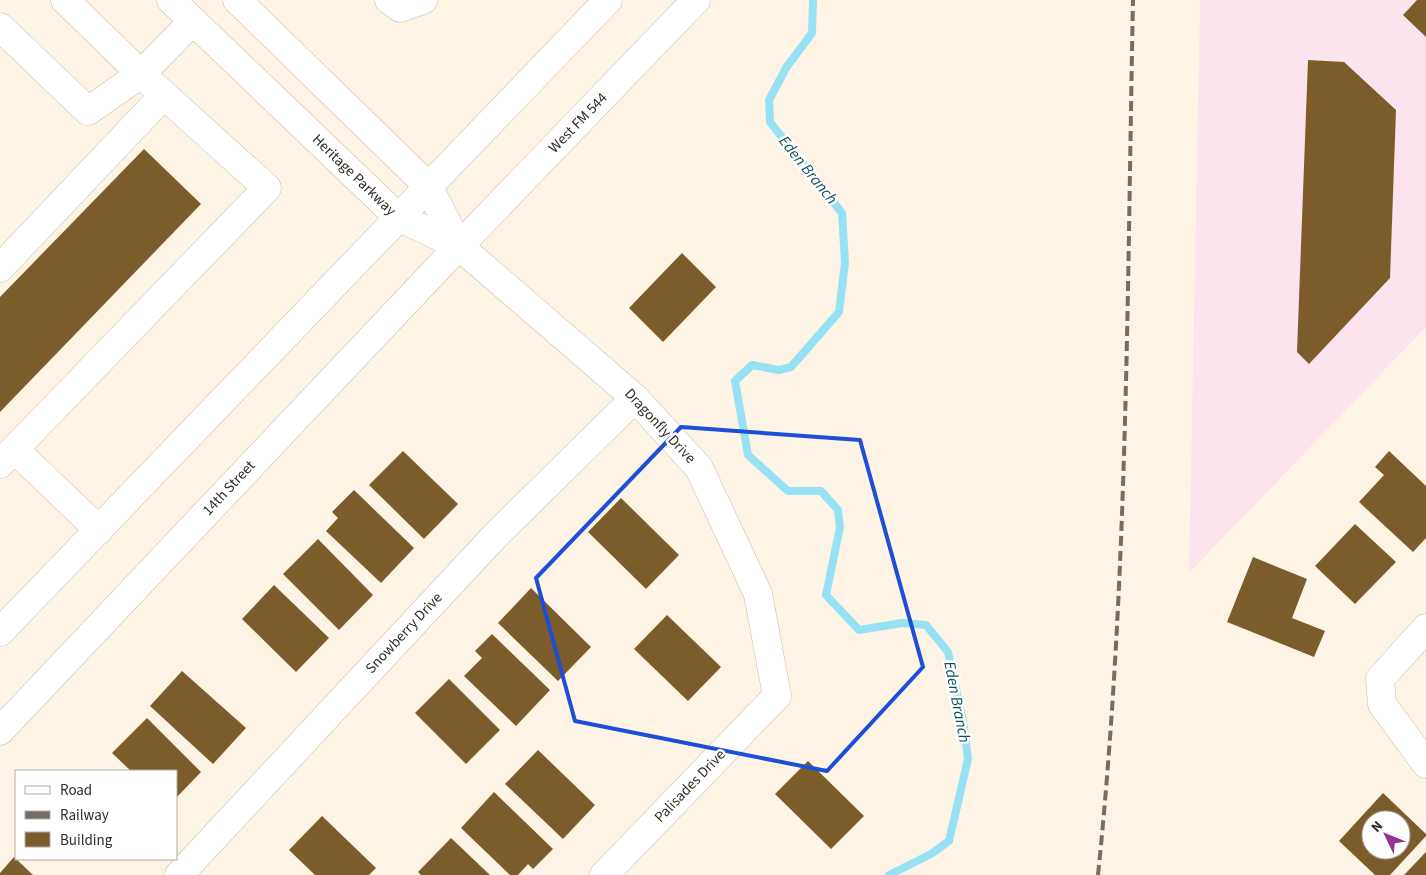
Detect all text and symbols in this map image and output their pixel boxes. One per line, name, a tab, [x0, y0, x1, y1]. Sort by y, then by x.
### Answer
street label: West FM 544	[544, 88, 613, 158]
street label: Heritage Parkway	[307, 129, 401, 221]
water label: Eden Branch	[773, 131, 843, 209]
street label: Dragonfly Drive	[620, 384, 700, 468]
street label: 14th Street	[198, 456, 260, 520]
street label: Snowberry Drive	[361, 588, 447, 678]
water label: Eden Branch	[938, 659, 976, 745]
street label: Palisades Drive	[650, 745, 730, 827]
legend	[15, 770, 178, 860]
text: Road	[60, 780, 92, 801]
text: Railway	[60, 805, 109, 826]
north arrow	[1361, 810, 1411, 860]
text: N	[1367, 817, 1388, 837]
text: Building	[60, 830, 113, 851]

